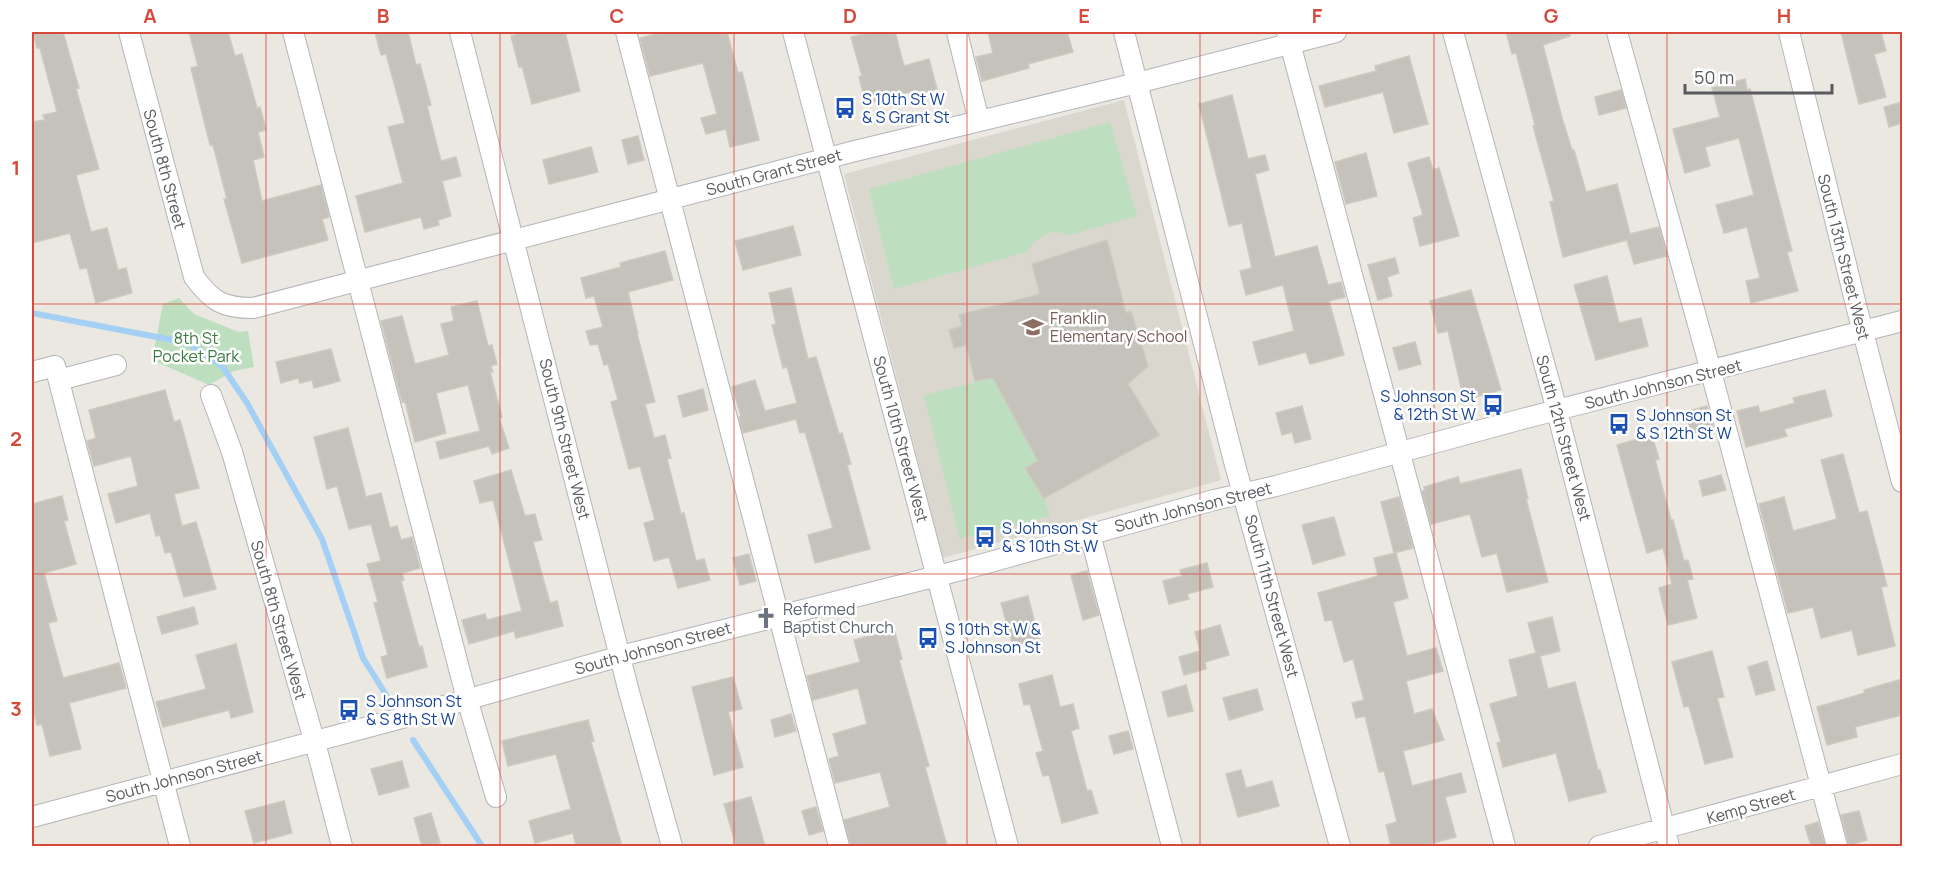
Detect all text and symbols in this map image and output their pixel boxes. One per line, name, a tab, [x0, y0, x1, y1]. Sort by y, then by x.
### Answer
text: A	[143, 2, 157, 29]
text: B	[377, 2, 390, 29]
text: C	[610, 2, 624, 29]
text: D	[843, 2, 857, 29]
text: E	[1078, 2, 1090, 29]
text: F	[1312, 2, 1323, 29]
text: G	[1544, 2, 1559, 29]
text: H	[1777, 2, 1791, 29]
scale bar	[1685, 57, 1832, 95]
text: 50 m	[1694, 65, 1734, 89]
place label: S 10th St W & S Grant St	[862, 88, 950, 128]
bus stop icon: S 10th St W & S Grant St	[833, 96, 857, 120]
street label: South 8th Street	[138, 107, 192, 231]
street label: South Grant Street	[704, 143, 844, 201]
text: 1	[12, 154, 20, 181]
street label: South 13th Street West	[1813, 172, 1875, 342]
place label: Franklin Elementary School	[1050, 307, 1188, 347]
school or university icon: Franklin Elementary School	[1021, 315, 1045, 339]
park label: 8th St Pocket Park	[153, 327, 240, 367]
street label: South 10th Street West	[868, 353, 934, 525]
street label: South 12th Street West	[1531, 353, 1597, 523]
street label: South Johnson Street	[1582, 354, 1744, 414]
street label: South 9th Street West	[534, 356, 596, 522]
place label: S Johnson St & 12th St W	[1380, 385, 1476, 425]
bus stop icon: S Johnson St & 12th St W	[1481, 393, 1505, 417]
place label: S Johnson St & S 12th St W	[1636, 404, 1732, 444]
bus stop icon: S Johnson St & S 12th St W	[1607, 412, 1631, 436]
text: 2	[10, 425, 22, 452]
street label: South Johnson Street	[1112, 477, 1274, 537]
street label: South 11th Street West	[1240, 512, 1304, 680]
place label: S Johnson St & S 10th St W	[1002, 517, 1098, 557]
bus stop icon: S Johnson St & S 10th St W	[973, 525, 997, 549]
street label: South 8th Street West	[246, 538, 312, 702]
place label: Reformed Baptist Church	[783, 598, 894, 638]
church icon: Reformed Baptist Church	[754, 606, 778, 630]
street label: South Johnson Street	[572, 616, 734, 680]
place label: S 10th St W & S Johnson St	[945, 618, 1042, 658]
bus stop icon: S 10th St W & S Johnson St	[916, 626, 940, 650]
place label: S Johnson St & S 8th St W	[366, 690, 462, 730]
text: 3	[10, 695, 22, 722]
bus stop icon: S Johnson St & S 8th St W	[337, 698, 361, 722]
street label: South Johnson Street	[103, 744, 265, 808]
street label: Kemp Street	[1704, 783, 1798, 829]

